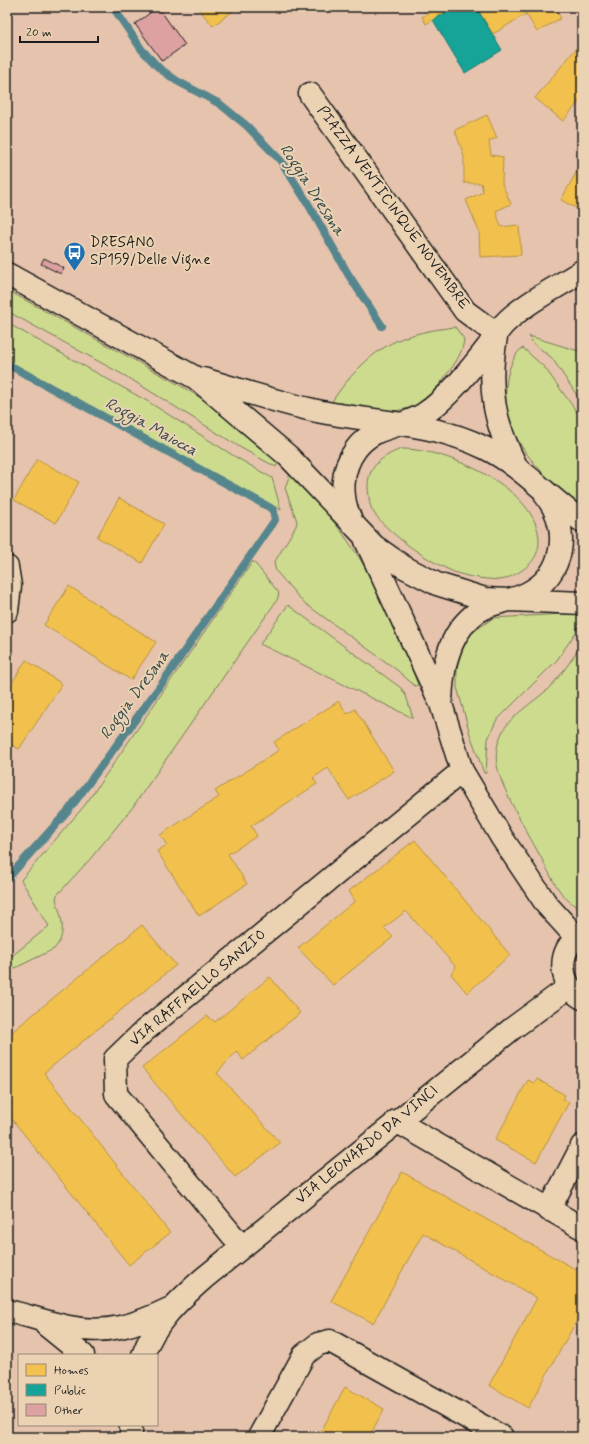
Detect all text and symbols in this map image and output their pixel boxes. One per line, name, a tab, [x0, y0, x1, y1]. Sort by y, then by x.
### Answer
scale bar	[20, 18, 98, 44]
text: 20 m	[26, 25, 52, 41]
street label: PIAZZA VENTICINQUE NOVEMBRE	[312, 102, 474, 314]
water label: Roggia Dresana	[273, 140, 350, 242]
place label: DRESANO SP159/Delle Vigne	[90, 233, 211, 271]
bus stop icon: DRESANO SP159/Delle Vigne	[61, 239, 87, 272]
water label: Roggia Maiocca	[100, 393, 201, 463]
water label: Roggia Dresana	[95, 645, 177, 745]
street label: VIA RAFFAELLO SANZIO	[126, 925, 270, 1051]
street label: VIA LEONARDO DA VINCI	[291, 1081, 443, 1209]
legend	[18, 1354, 158, 1426]
text: Homes	[54, 1363, 89, 1379]
text: Public	[54, 1383, 86, 1399]
text: Other	[54, 1403, 83, 1419]

